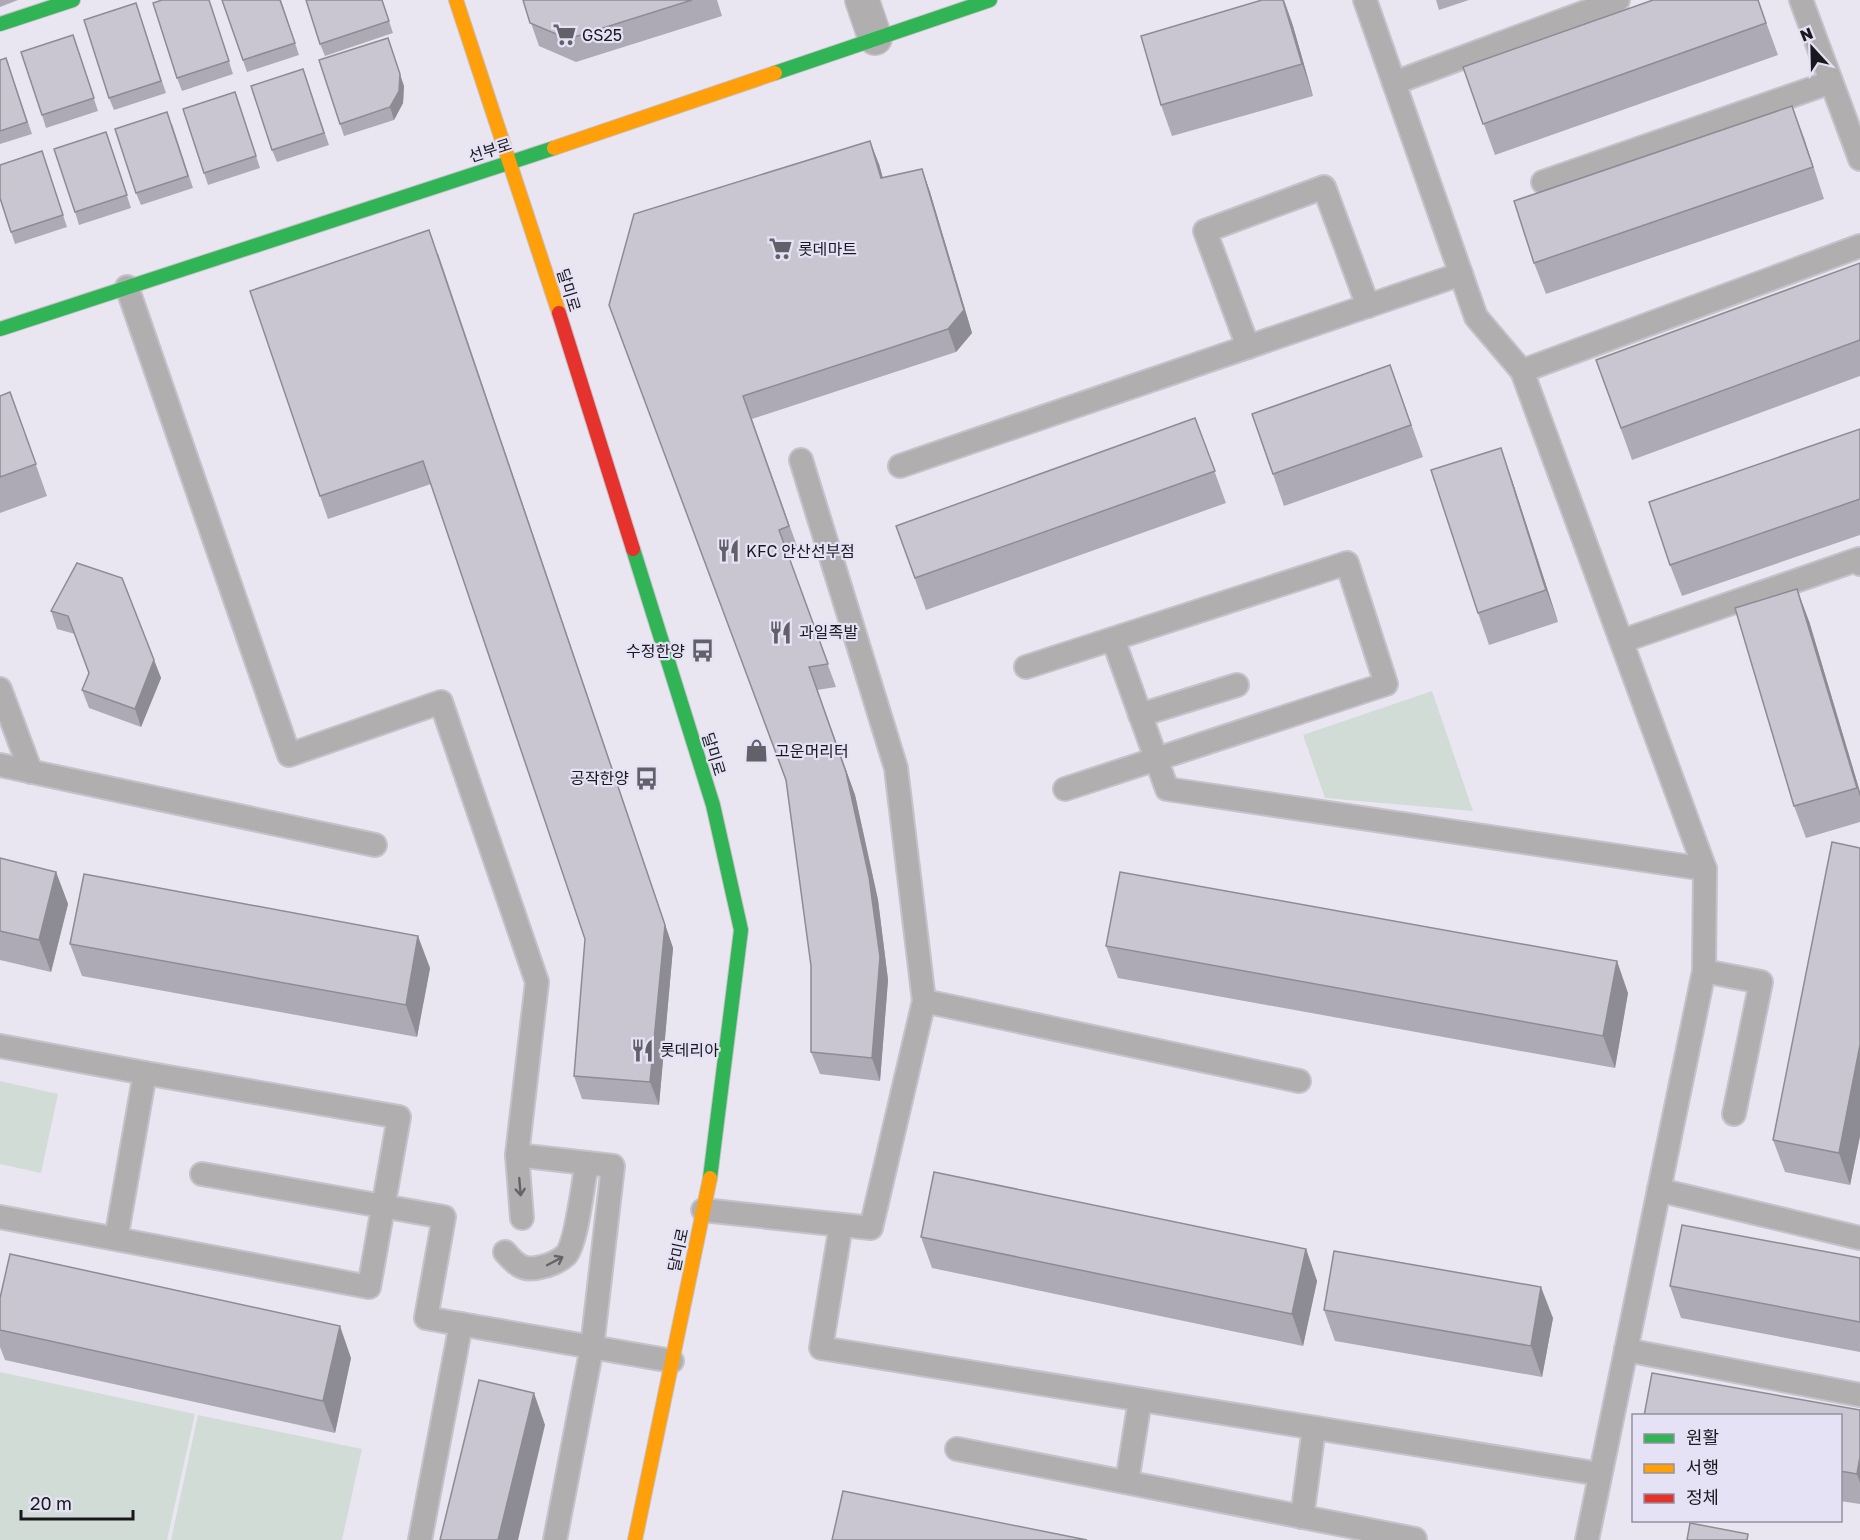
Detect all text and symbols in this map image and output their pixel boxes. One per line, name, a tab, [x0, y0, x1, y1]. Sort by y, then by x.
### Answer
north arrow	[1782, 18, 1842, 78]
supermarket icon: GS25	[551, 22, 577, 48]
text: N	[1797, 23, 1816, 46]
place label: GS25	[582, 25, 622, 45]
street label: 선부로	[466, 134, 514, 166]
supermarket icon: 롯데마트	[767, 236, 793, 262]
place label: 롯데마트	[798, 239, 857, 259]
street label: 달미로	[553, 266, 585, 314]
restaurant icon: KFC 안산선부점	[715, 538, 741, 564]
place label: KFC 안산선부점	[746, 541, 855, 561]
restaurant icon: 과일족발	[768, 619, 794, 645]
place label: 과일족발	[799, 622, 858, 642]
bus stop icon: 수정한양	[690, 638, 716, 664]
place label: 수정한양	[626, 641, 685, 661]
street label: 달미로	[698, 730, 730, 778]
shop icon: 고운머리터	[744, 738, 770, 764]
place label: 고운머리터	[775, 741, 849, 761]
bus stop icon: 공작한양	[634, 765, 660, 791]
place label: 공작한양	[570, 768, 629, 788]
restaurant icon: 롯데리아	[629, 1037, 655, 1063]
place label: 롯데리아	[660, 1040, 719, 1060]
one-way arrow	[514, 1176, 525, 1196]
street label: 달미로	[664, 1226, 692, 1274]
one-way arrow	[546, 1255, 563, 1267]
legend	[1632, 1414, 1842, 1522]
text: 원활	[1686, 1426, 1719, 1448]
text: 서행	[1686, 1456, 1719, 1478]
scale bar	[21, 1483, 134, 1521]
text: 정체	[1686, 1486, 1719, 1508]
text: 20 m	[30, 1492, 72, 1514]

